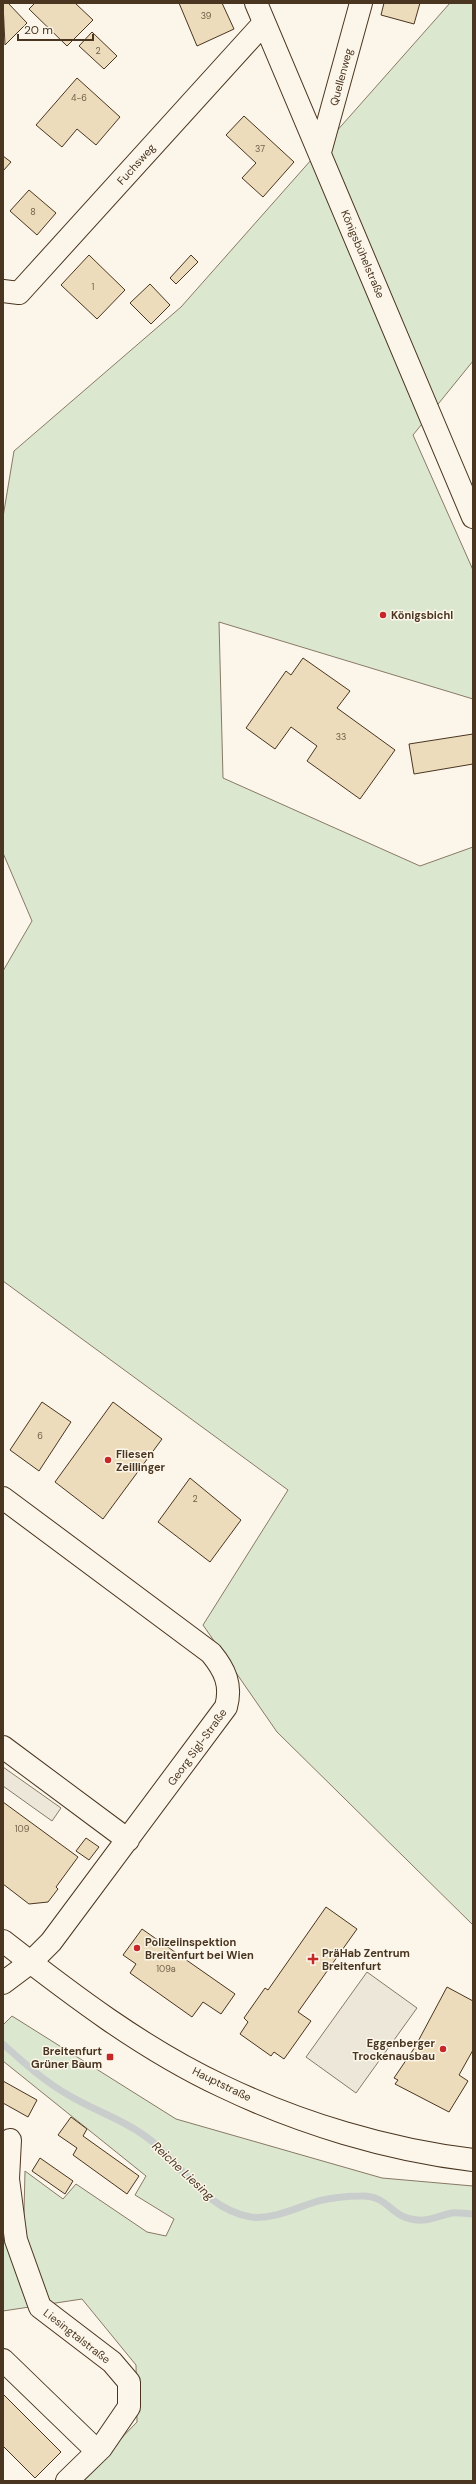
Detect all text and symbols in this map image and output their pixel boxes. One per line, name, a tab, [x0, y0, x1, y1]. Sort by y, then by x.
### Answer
house number: 39	[201, 10, 212, 22]
scale bar	[18, 16, 93, 42]
text: 20 m	[24, 22, 53, 38]
house number: 2	[95, 45, 101, 57]
street label: Quellenweg	[327, 47, 355, 107]
house number: 4-6	[71, 92, 87, 104]
street label: Fuchsweg	[114, 140, 158, 188]
house number: 37	[255, 143, 265, 155]
house number: 8	[30, 206, 36, 218]
street label: Königsbühelstraße	[338, 208, 388, 300]
house number: 1	[92, 281, 95, 293]
place label: Königsbichl	[391, 608, 453, 622]
marker: Königsbichl	[378, 610, 388, 620]
house number: 33	[336, 731, 346, 743]
house number: 6	[37, 1430, 43, 1442]
place label: Fliesen Zeillinger	[116, 1447, 166, 1474]
marker: Fliesen Zeillinger	[103, 1455, 113, 1465]
house number: 2	[192, 1493, 198, 1505]
street label: Georg Sigl-Straße	[164, 1706, 230, 1788]
house number: 109	[15, 1823, 30, 1835]
place label: Polizeiinspektion Breitenfurt bei Wien	[145, 1935, 254, 1962]
marker: Polizeiinspektion Breitenfurt bei Wien	[132, 1943, 142, 1953]
place label: PräHab Zentrum Breitenfurt	[322, 1946, 410, 1973]
marker: PräHab Zentrum Breitenfurt	[307, 1953, 319, 1965]
house number: 109a	[156, 1963, 176, 1975]
place label: Eggenberger Trockenausbau	[352, 2036, 435, 2063]
place label: Breitenfurt Grüner Baum	[31, 2044, 102, 2071]
marker: Eggenberger Trockenausbau	[438, 2044, 448, 2054]
marker: Breitenfurt Grüner Baum	[105, 2052, 115, 2062]
street label: Hauptstraße	[190, 2064, 254, 2104]
water label: Reiche Liesing	[149, 2138, 218, 2204]
street label: Liesingtalstraße	[41, 2306, 113, 2366]

